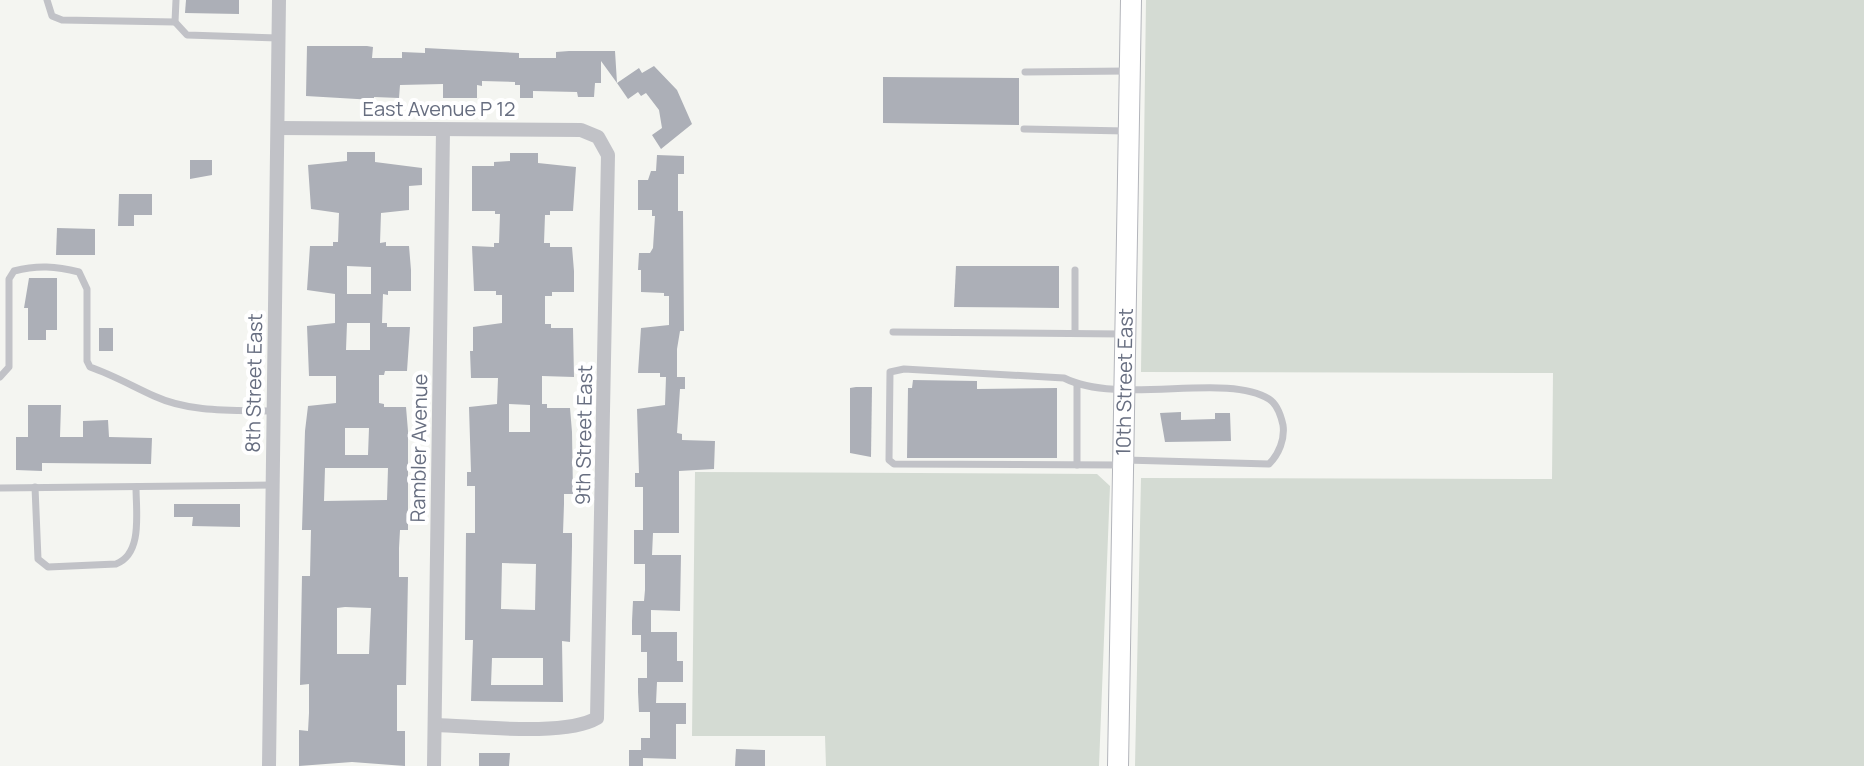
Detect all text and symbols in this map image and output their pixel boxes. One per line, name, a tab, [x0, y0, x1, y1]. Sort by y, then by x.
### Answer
street label: East Avenue P 12	[363, 95, 515, 122]
street label: 10th Street East	[1109, 308, 1139, 456]
street label: 8th Street East	[239, 313, 268, 453]
street label: 9th Street East	[569, 365, 598, 505]
street label: Rambler Avenue	[404, 373, 433, 522]

